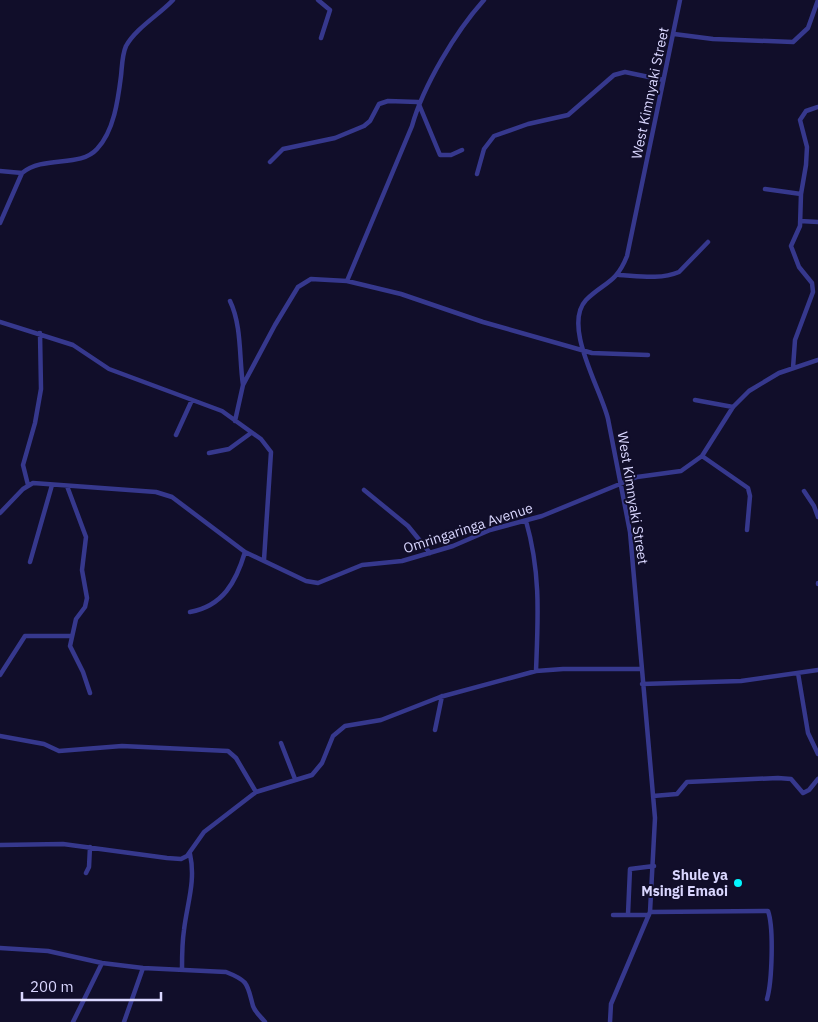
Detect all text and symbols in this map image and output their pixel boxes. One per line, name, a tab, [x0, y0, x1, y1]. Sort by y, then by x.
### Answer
street label: West Kimnyaki Street	[627, 25, 673, 160]
street label: West Kimnyaki Street	[614, 430, 652, 566]
street label: Omringaringa Avenue	[401, 498, 535, 557]
place label: Shule ya Msingi Emaoi	[641, 866, 728, 900]
marker: Shule ya Msingi Emaoi	[732, 877, 744, 889]
scale bar	[22, 970, 161, 1002]
text: 200 m	[30, 977, 74, 996]

